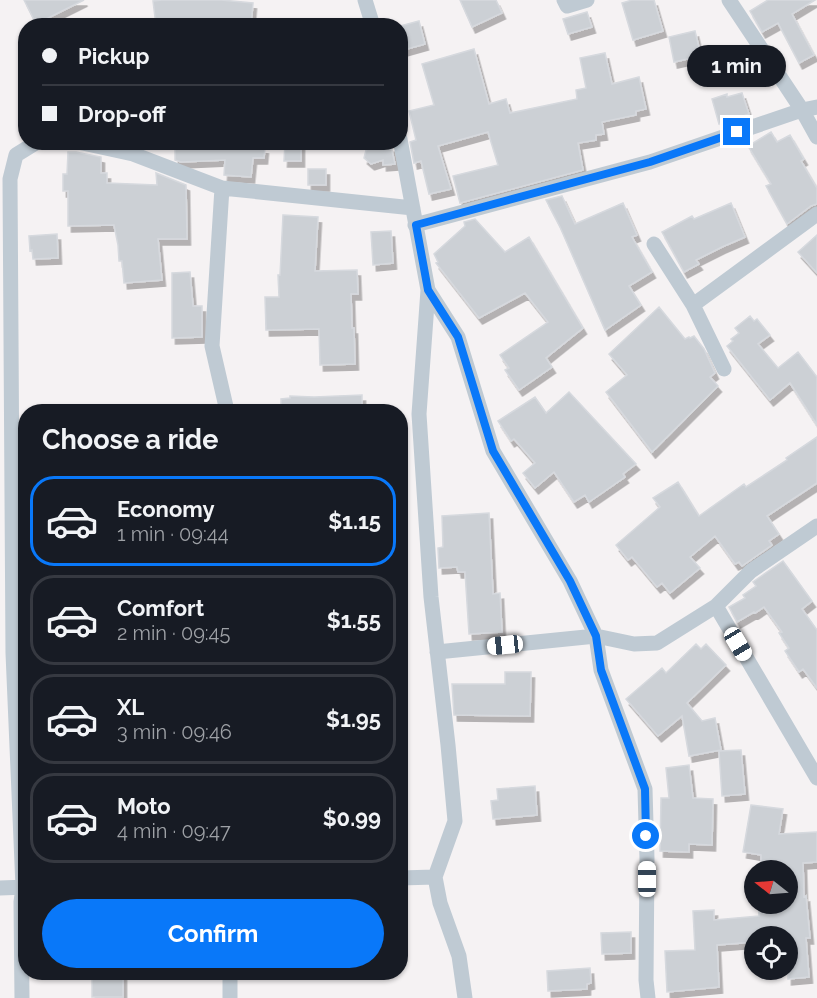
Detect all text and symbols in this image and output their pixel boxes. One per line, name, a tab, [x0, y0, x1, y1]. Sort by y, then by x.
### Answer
text: Pickup	[78, 43, 150, 69]
callout: 1 min	[688, 45, 786, 87]
text: 1 min	[711, 54, 762, 78]
text: Drop-off	[78, 101, 166, 127]
route end	[723, 118, 750, 145]
text: Choose a ride	[42, 424, 218, 455]
icon: car	[45, 494, 99, 548]
text: Economy	[117, 496, 215, 522]
text: $1.15	[328, 508, 381, 534]
text: 1 min · 09:44	[117, 522, 229, 546]
icon: car	[45, 593, 99, 647]
text: Comfort	[117, 595, 204, 621]
text: $1.55	[327, 607, 381, 633]
text: 2 min · 09:45	[117, 621, 230, 645]
car	[721, 624, 755, 664]
car	[486, 634, 524, 656]
icon: car	[45, 692, 99, 746]
text: XL	[117, 694, 144, 720]
text: $1.95	[326, 706, 381, 732]
text: 3 min · 09:46	[117, 720, 232, 744]
icon: car	[45, 791, 99, 845]
text: Moto	[117, 793, 171, 819]
text: $0.99	[323, 805, 381, 831]
text: 4 min · 09:47	[117, 819, 231, 843]
route start	[632, 822, 659, 849]
north arrow	[744, 860, 798, 914]
map controls	[744, 860, 798, 980]
car	[638, 861, 656, 897]
button: Confirm	[42, 899, 384, 968]
button: locate	[744, 926, 798, 980]

